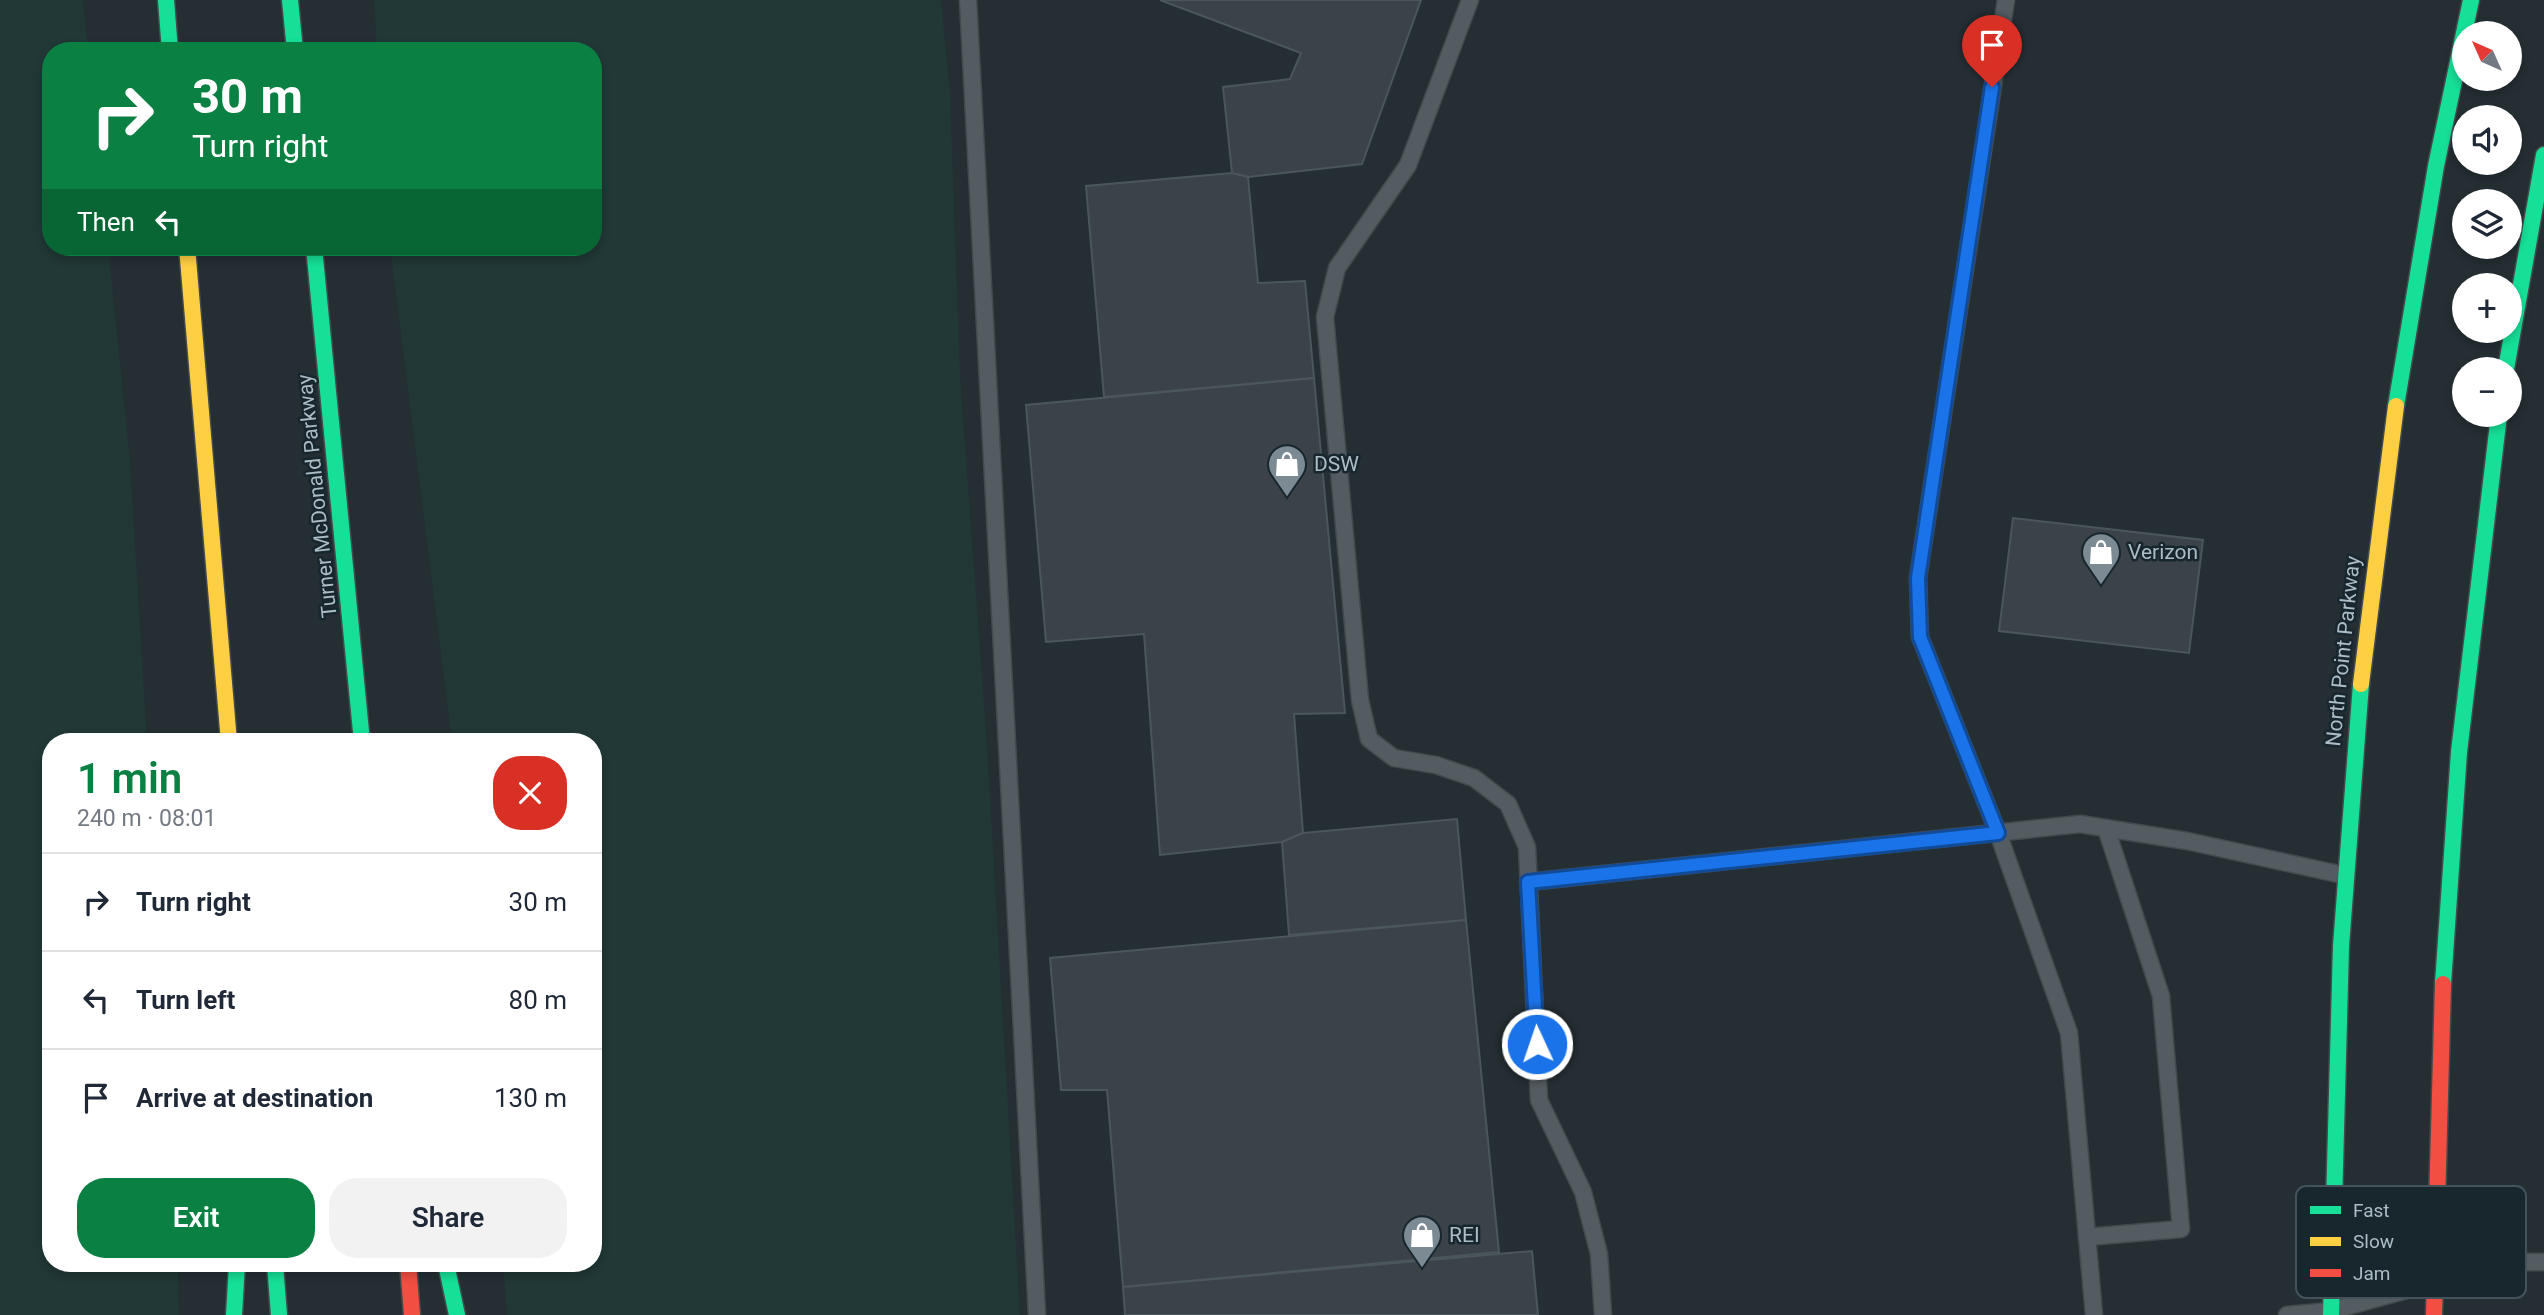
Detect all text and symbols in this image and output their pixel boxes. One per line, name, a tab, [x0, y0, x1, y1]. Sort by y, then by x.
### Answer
pin	[1962, 15, 2022, 87]
north arrow	[2452, 21, 2522, 91]
map controls	[2452, 21, 2522, 427]
icon: arrive	[1973, 26, 2011, 64]
text: 30 m	[192, 68, 303, 125]
icon: right	[77, 70, 168, 161]
button: sound	[2452, 105, 2522, 175]
text: Turn right	[192, 127, 328, 165]
button: layers	[2452, 189, 2522, 259]
icon: left	[149, 203, 187, 241]
text: Then	[77, 207, 135, 237]
button: +	[2452, 273, 2522, 343]
button: −	[2452, 357, 2522, 427]
street label: Turner McDonald Parkway	[292, 373, 342, 619]
shop icon: DSW	[1266, 443, 1308, 498]
place label: DSW	[1314, 452, 1359, 476]
shop icon: Verizon	[2080, 531, 2122, 586]
place label: Verizon	[2128, 540, 2198, 564]
street label: North Point Parkway	[2321, 555, 2365, 747]
text: 1 min	[77, 754, 182, 803]
button: close	[493, 756, 567, 830]
text: 240 m · 08:01	[77, 805, 216, 832]
icon: right	[77, 883, 115, 921]
text: Turn right	[136, 887, 251, 917]
text: 30 m	[509, 887, 567, 917]
icon: left	[77, 981, 115, 1019]
text: Turn left	[136, 985, 235, 1015]
text: 80 m	[509, 985, 567, 1015]
position arrow	[1500, 1007, 1574, 1081]
icon: arrive	[77, 1079, 115, 1117]
text: Arrive at destination	[136, 1083, 373, 1113]
text: 130 m	[494, 1083, 567, 1113]
button: Exit	[77, 1178, 315, 1258]
button: Share	[329, 1178, 567, 1258]
legend	[2296, 1186, 2526, 1298]
text: Fast	[2353, 1199, 2390, 1222]
shop icon: REI	[1401, 1214, 1443, 1269]
place label: REI	[1449, 1223, 1480, 1247]
text: Slow	[2353, 1230, 2394, 1253]
text: Jam	[2353, 1262, 2390, 1285]

